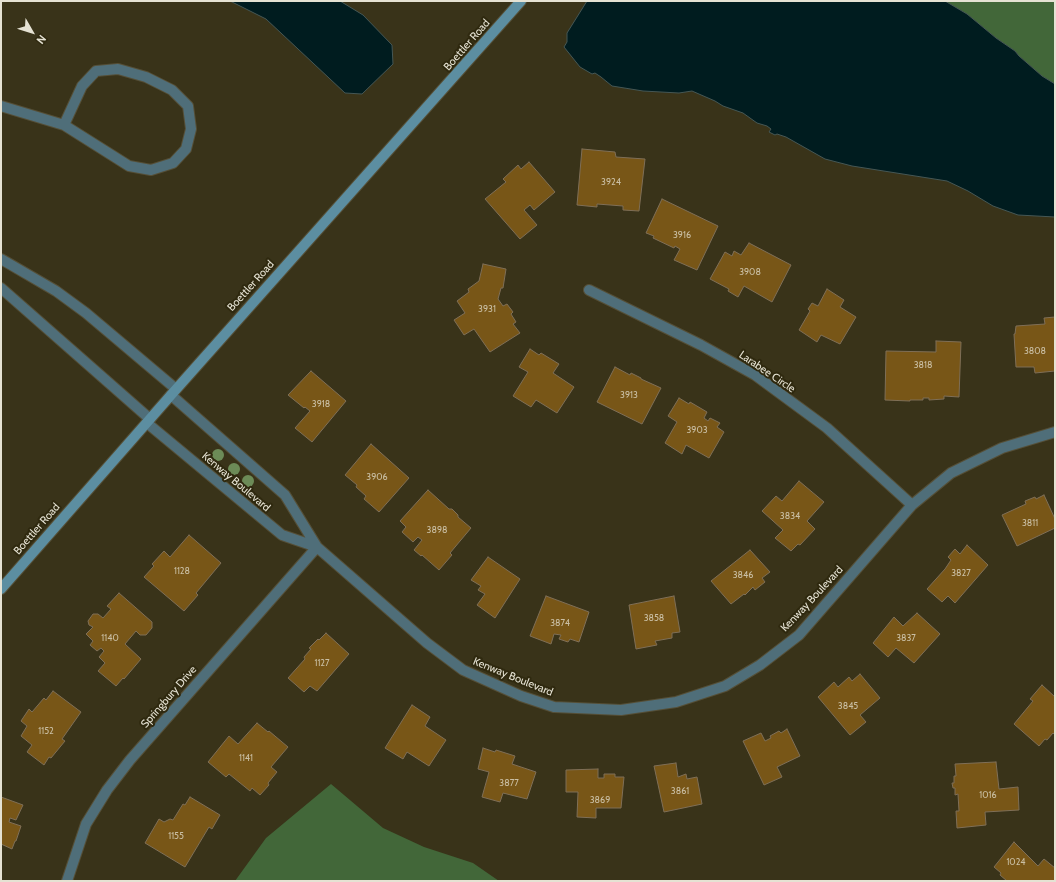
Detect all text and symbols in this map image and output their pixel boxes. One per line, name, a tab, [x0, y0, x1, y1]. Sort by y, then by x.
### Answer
north arrow	[12, 12, 52, 52]
street label: Boettler Road	[441, 17, 493, 73]
text: N	[33, 32, 49, 47]
house number: 3924	[601, 177, 621, 187]
house number: 3916	[673, 230, 691, 240]
street label: Boettler Road	[225, 258, 277, 314]
house number: 3908	[739, 267, 761, 277]
house number: 3931	[478, 304, 496, 314]
house number: 3808	[1024, 346, 1046, 356]
street label: Larabee Circle	[736, 348, 798, 396]
house number: 3818	[914, 360, 932, 370]
house number: 3913	[620, 390, 638, 400]
house number: 3918	[312, 399, 330, 409]
house number: 3903	[686, 425, 708, 435]
street label: Kenway Boulevard	[199, 450, 273, 514]
house number: 3906	[366, 472, 388, 482]
street label: Boettler Road	[11, 501, 63, 557]
house number: 3834	[780, 511, 800, 521]
house number: 3811	[1022, 518, 1038, 528]
house number: 3898	[427, 525, 447, 535]
street label: Kenway Boulevard	[778, 563, 846, 635]
house number: 1128	[174, 566, 190, 576]
house number: 3827	[951, 568, 971, 578]
house number: 3846	[733, 570, 753, 580]
house number: 3858	[644, 613, 664, 623]
house number: 3874	[550, 618, 570, 628]
house number: 1140	[101, 633, 119, 643]
house number: 3837	[896, 633, 916, 643]
street label: Kenway Boulevard	[471, 655, 555, 699]
house number: 1127	[314, 658, 330, 668]
street label: Springbury Drive	[138, 663, 200, 731]
house number: 3845	[838, 701, 858, 711]
house number: 1152	[38, 726, 54, 736]
house number: 1141	[239, 753, 253, 763]
house number: 3877	[499, 778, 519, 788]
house number: 3861	[671, 786, 689, 796]
house number: 1016	[979, 790, 997, 800]
house number: 3869	[590, 795, 610, 805]
house number: 1155	[168, 831, 184, 841]
house number: 1024	[1006, 857, 1026, 867]

